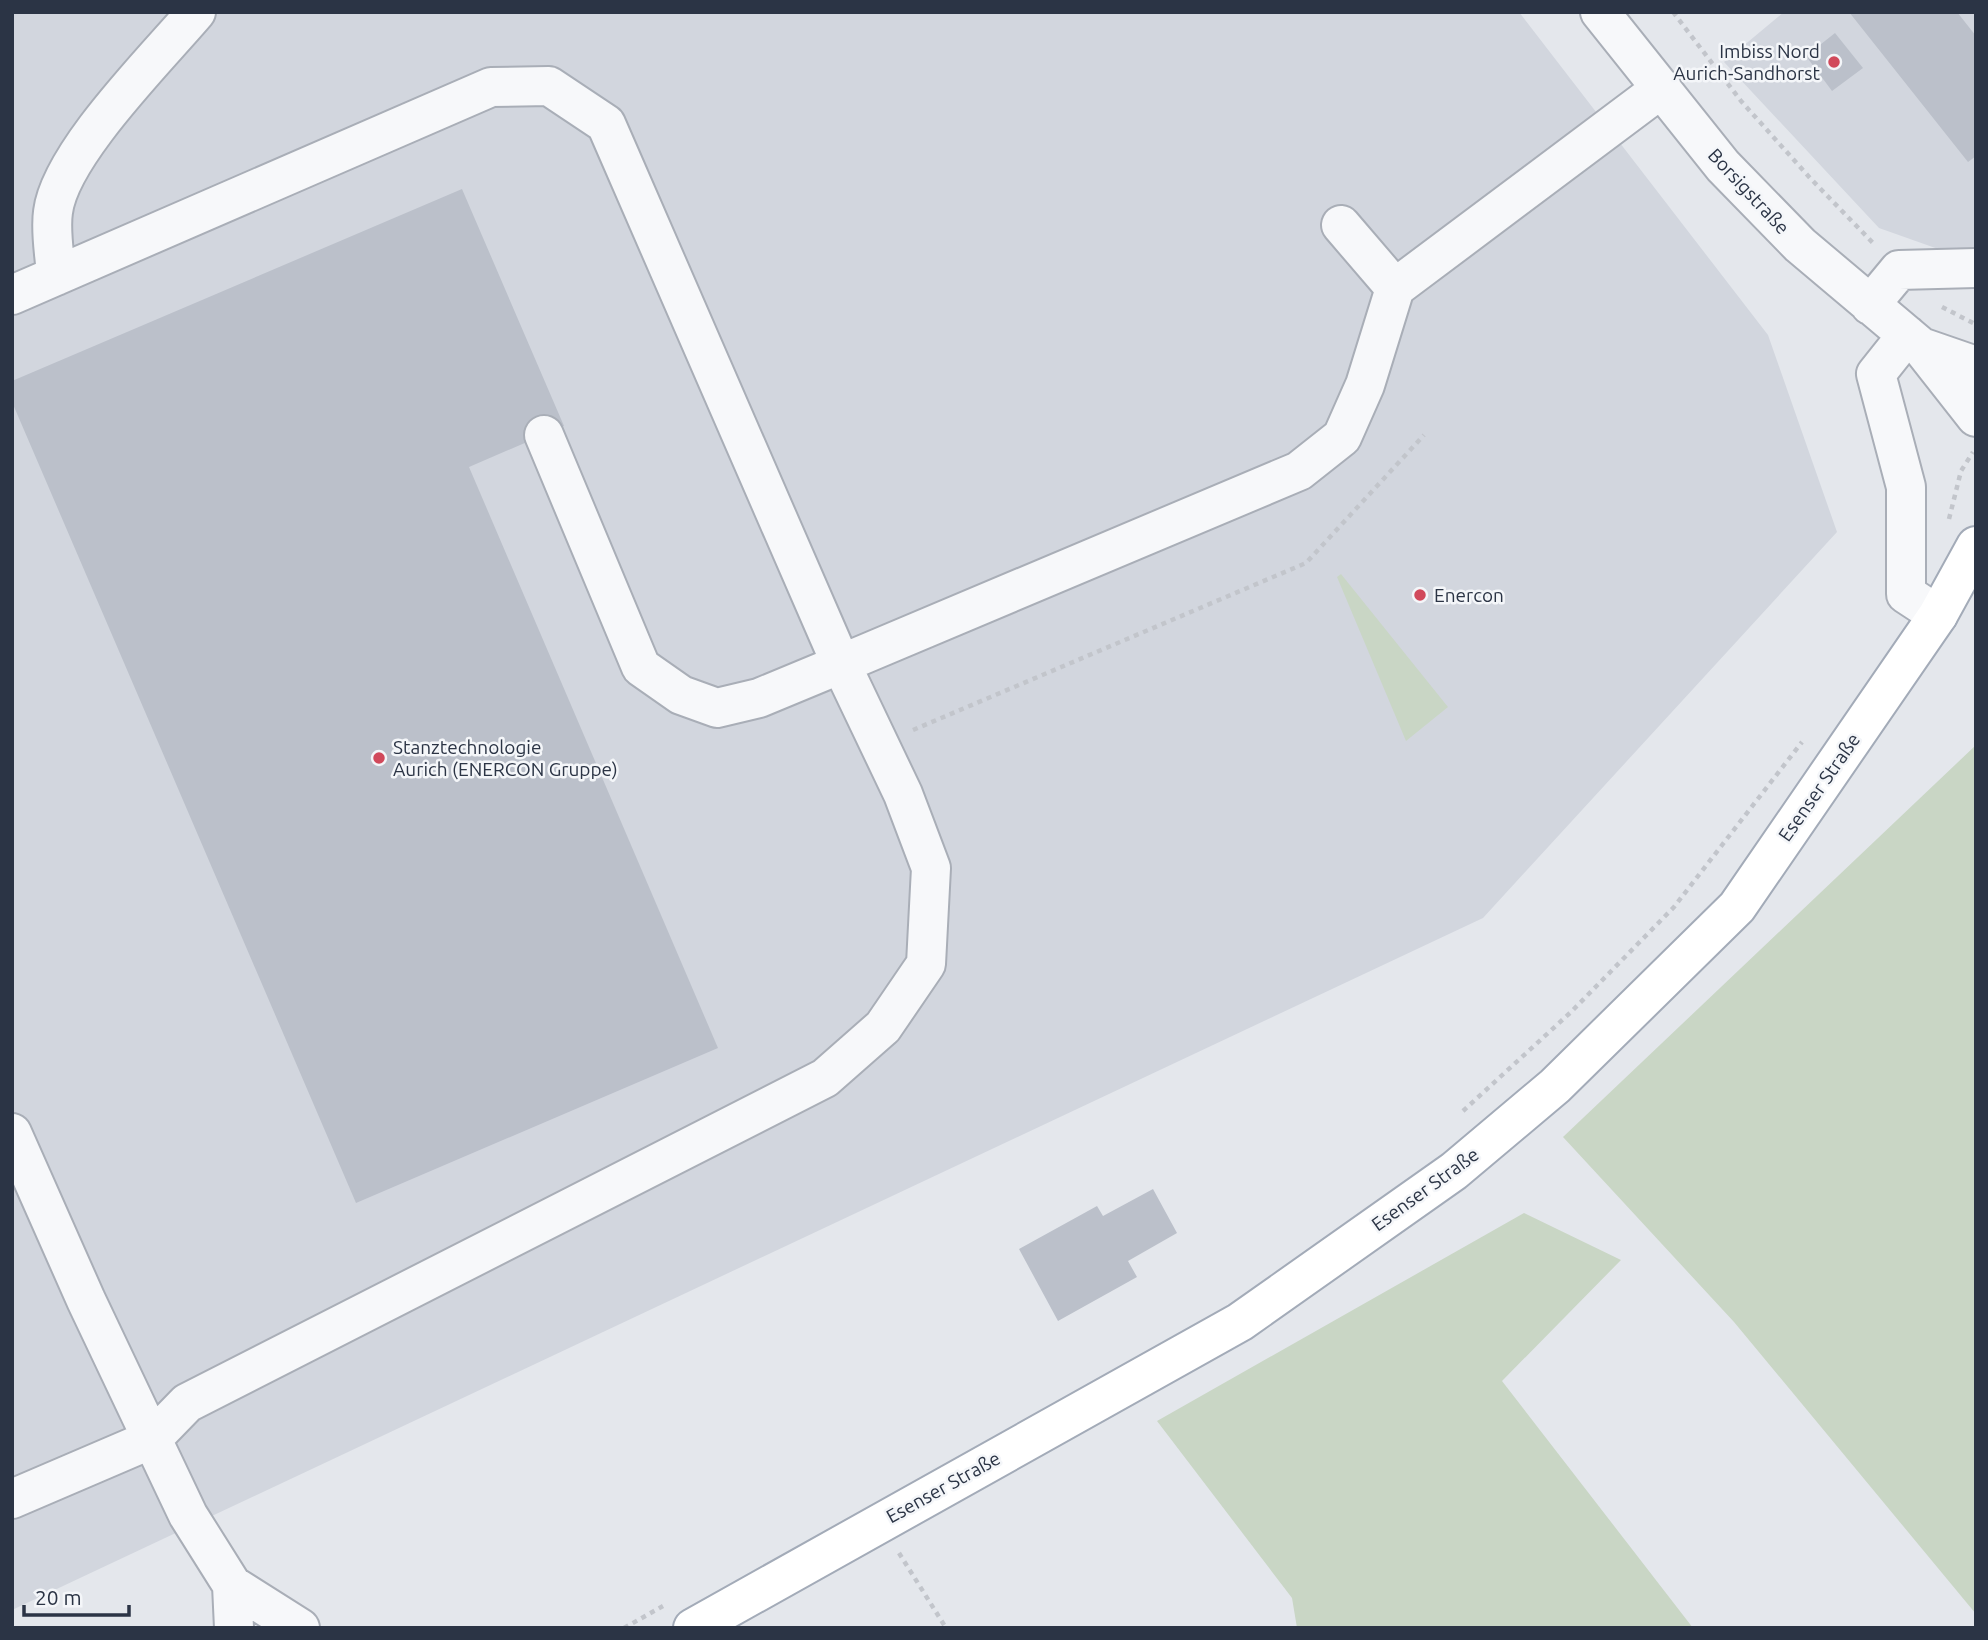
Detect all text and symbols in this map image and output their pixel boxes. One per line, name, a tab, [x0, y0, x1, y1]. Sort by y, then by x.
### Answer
place label: Imbiss Nord Aurich-Sandhorst	[1673, 40, 1821, 84]
marker: Imbiss Nord Aurich-Sandhorst	[1826, 54, 1842, 70]
street label: Borsigstraße	[1704, 144, 1794, 238]
place label: Enercon	[1434, 584, 1504, 606]
marker: Enercon	[1412, 587, 1428, 603]
street label: Esenser Straße	[1774, 729, 1864, 845]
place label: Stanztechnologie Aurich (ENERCON Gruppe)	[393, 736, 618, 780]
marker: Stanztechnologie Aurich (ENERCON Gruppe)	[371, 750, 387, 766]
street label: Esenser Straße	[1367, 1143, 1483, 1235]
street label: Esenser Straße	[882, 1447, 1004, 1527]
scale bar	[24, 1574, 130, 1618]
text: 20 m	[35, 1585, 82, 1609]

